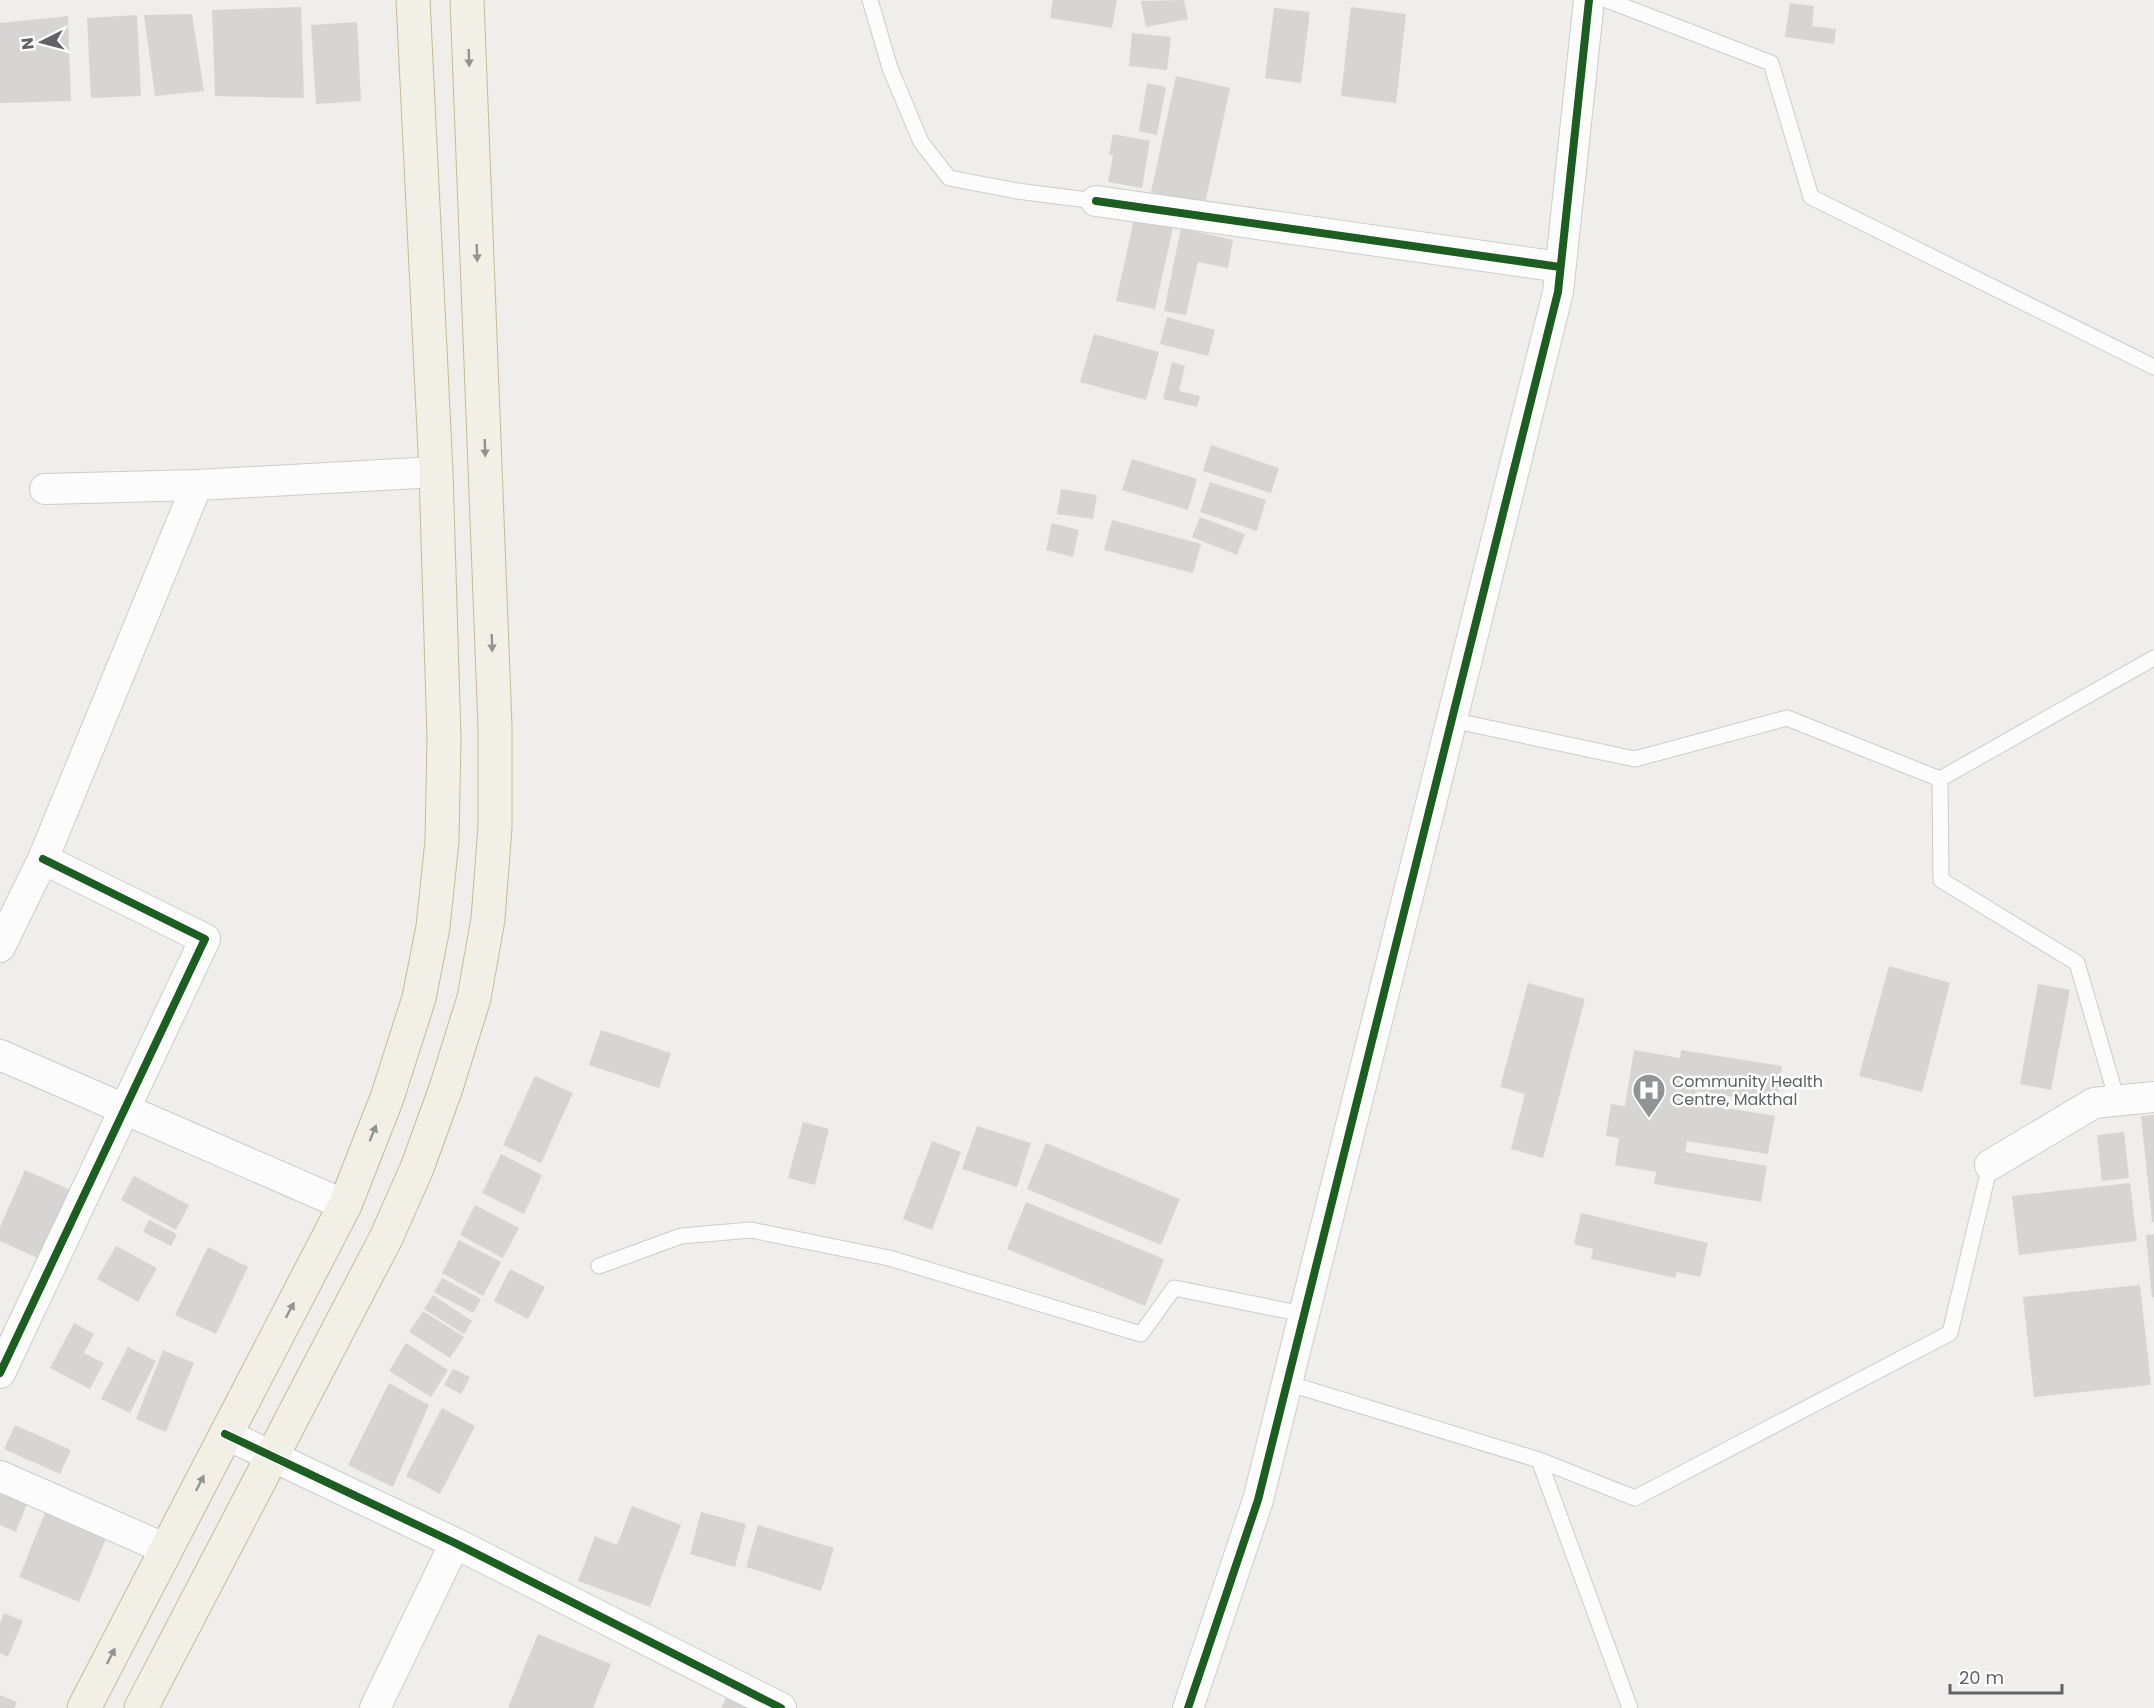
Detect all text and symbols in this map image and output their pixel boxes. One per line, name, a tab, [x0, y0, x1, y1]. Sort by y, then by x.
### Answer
north arrow	[12, 12, 72, 72]
text: N	[16, 36, 40, 51]
one-way arrow	[465, 49, 474, 68]
one-way arrow	[473, 244, 482, 263]
one-way arrow	[481, 439, 490, 458]
one-way arrow	[488, 634, 497, 653]
place label: Community Health Centre, Makthal	[1672, 1070, 1823, 1111]
hospital icon: Community Health Centre, Makthal	[1631, 1072, 1667, 1119]
one-way arrow	[368, 1124, 378, 1142]
one-way arrow	[285, 1301, 295, 1318]
one-way arrow	[195, 1474, 205, 1491]
one-way arrow	[106, 1647, 116, 1664]
scale bar	[1950, 1657, 2062, 1695]
text: 20 m	[1959, 1665, 2004, 1690]

